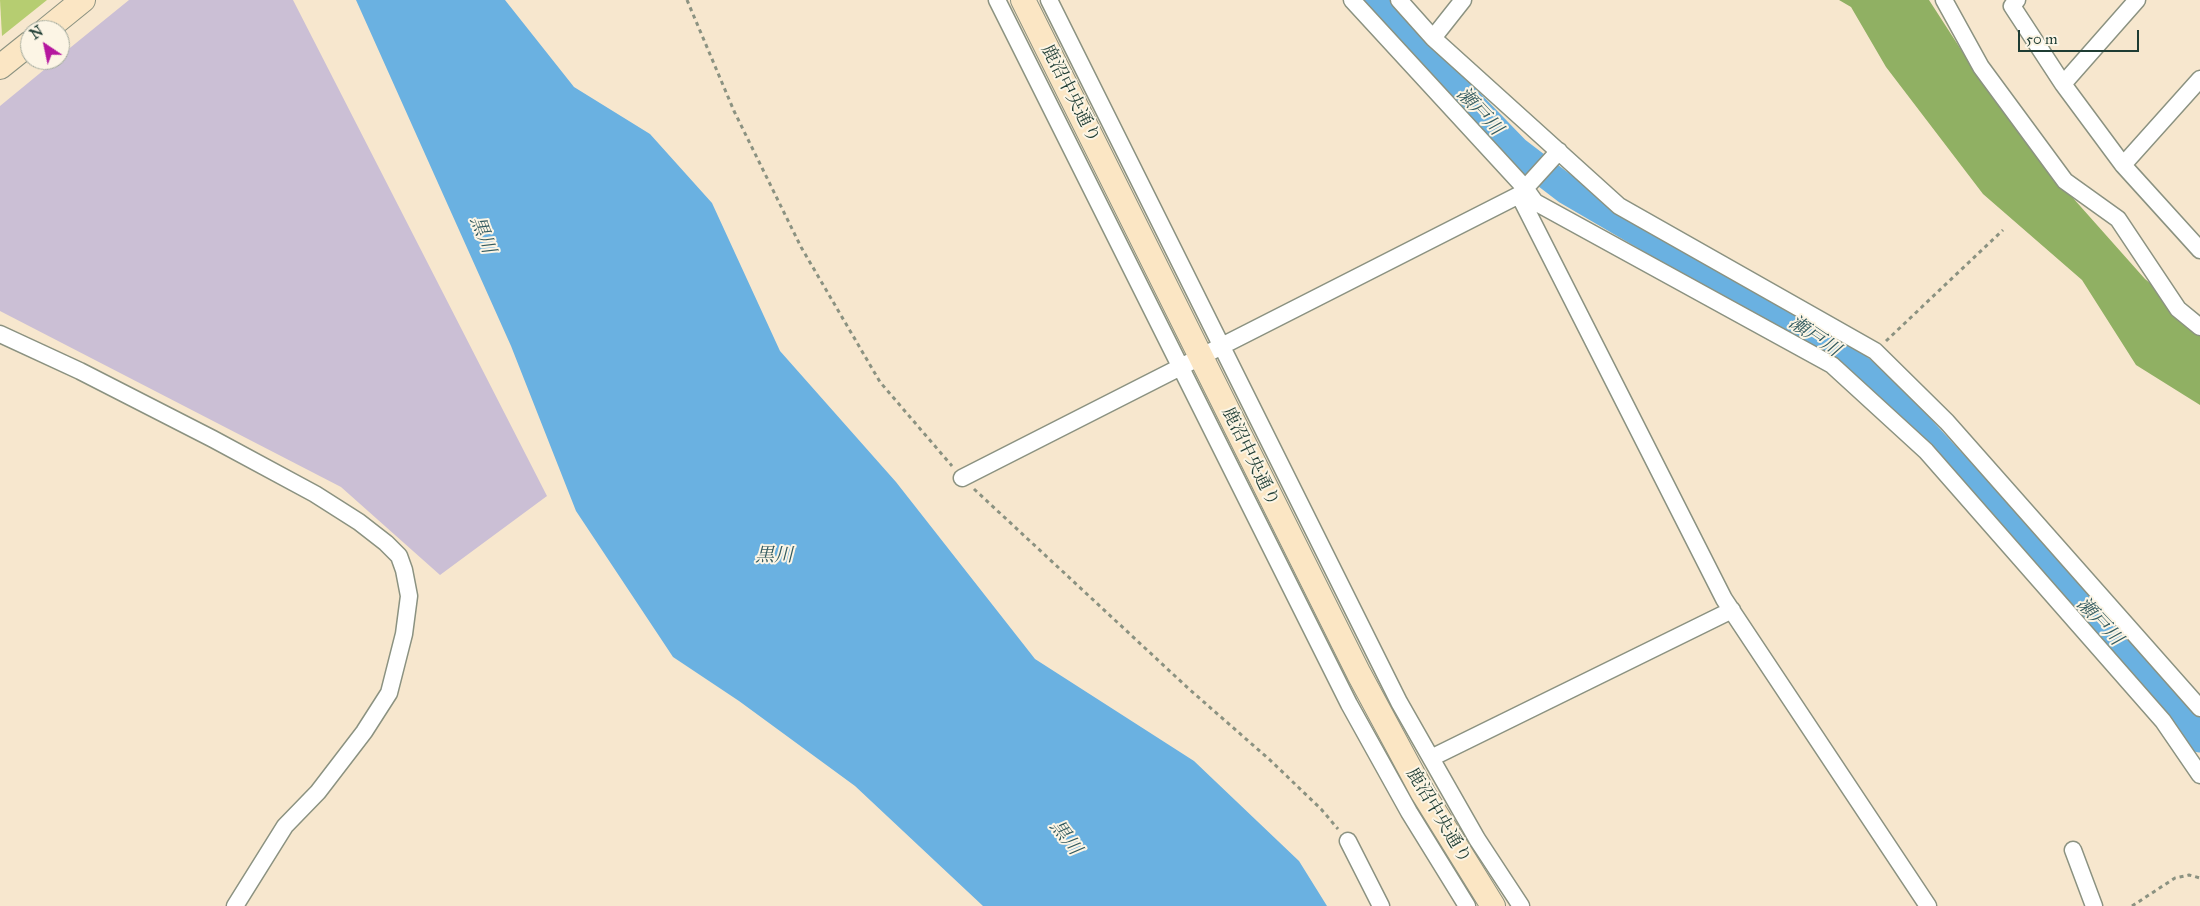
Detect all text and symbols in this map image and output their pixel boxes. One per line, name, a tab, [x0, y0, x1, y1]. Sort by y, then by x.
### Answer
north arrow	[20, 20, 70, 70]
scale bar	[2020, 20, 2141, 52]
text: N	[27, 23, 47, 43]
text: 50 m	[2026, 30, 2058, 48]
street label: 鹿沼中央通り	[1036, 41, 1104, 147]
water label: 瀬戸川	[1451, 83, 1507, 141]
water label: 黒川	[465, 213, 499, 257]
water label: 瀬戸川	[1784, 312, 1844, 362]
street label: 鹿沼中央通り	[1217, 404, 1283, 510]
water label: 黒川	[755, 545, 793, 567]
water label: 瀬戸川	[2071, 593, 2127, 651]
street label: 鹿沼中央通り	[1401, 764, 1475, 868]
water label: 黒川	[1044, 816, 1086, 860]

